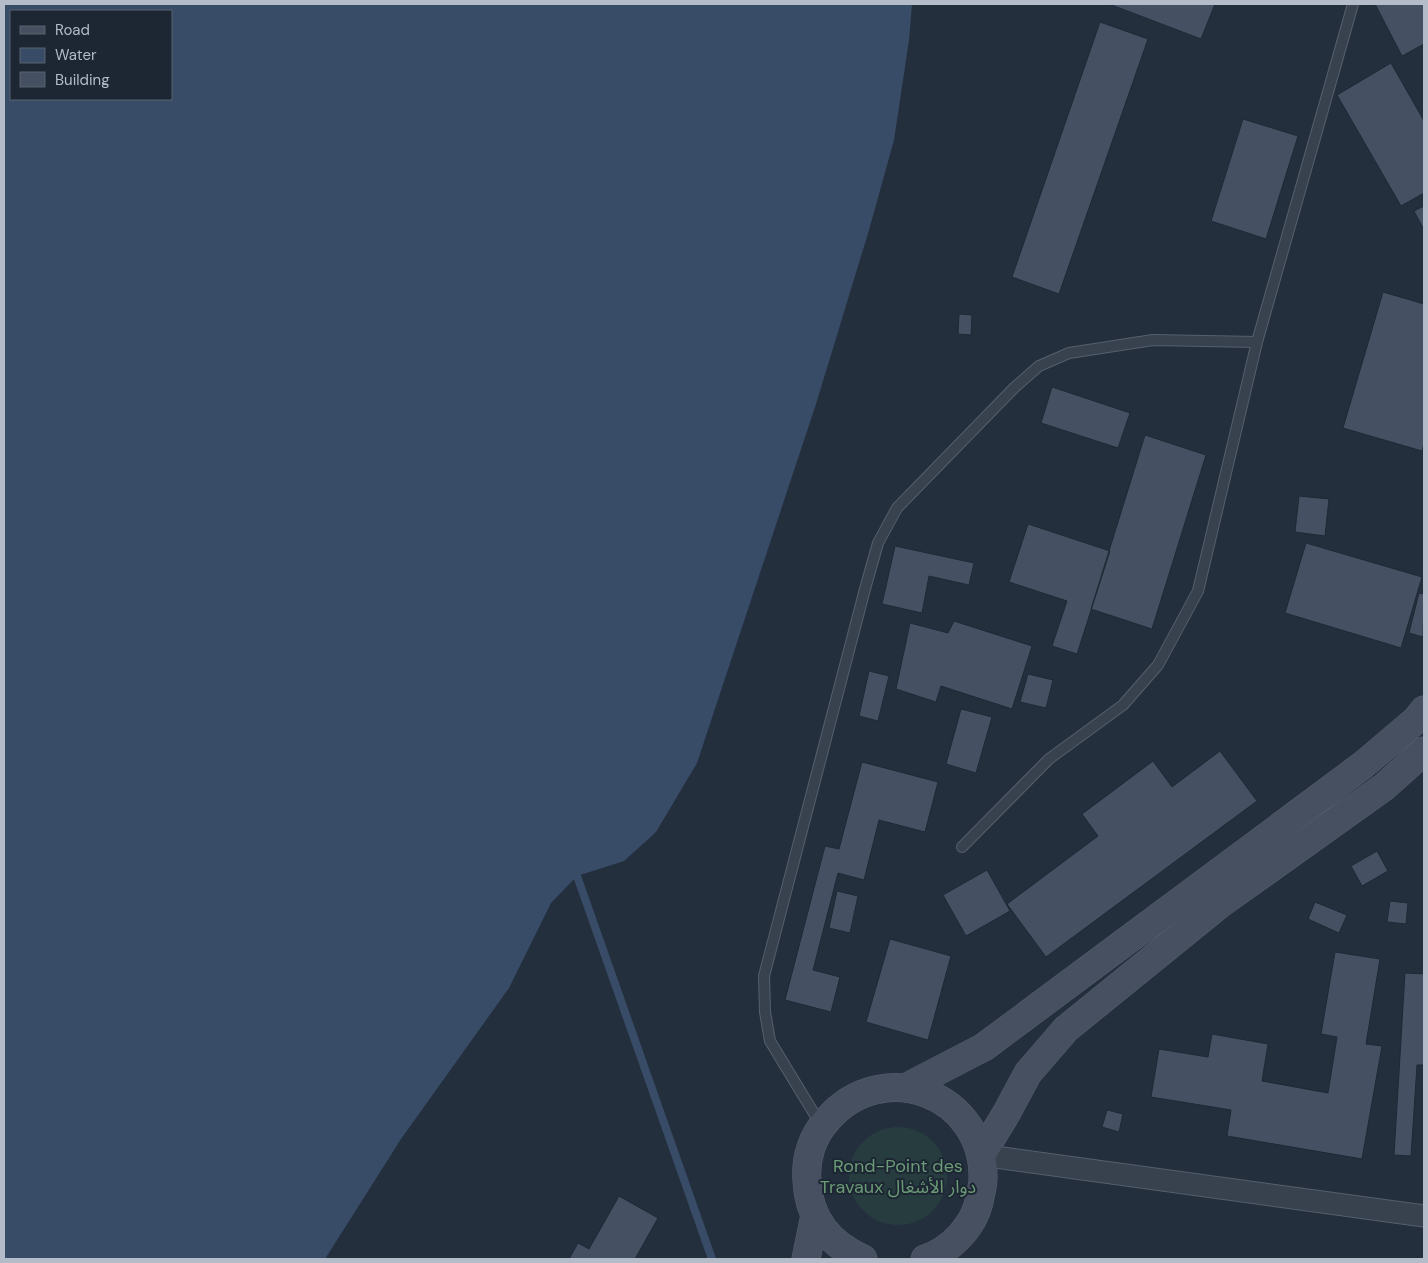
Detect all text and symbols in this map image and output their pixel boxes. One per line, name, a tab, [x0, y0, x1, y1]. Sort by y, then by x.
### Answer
legend	[10, 10, 172, 100]
text: Road	[55, 20, 90, 40]
text: Water	[55, 45, 97, 65]
text: Building	[55, 70, 110, 90]
park label: Rond-Point des Travaux دوار الأشغال	[820, 1154, 976, 1199]

